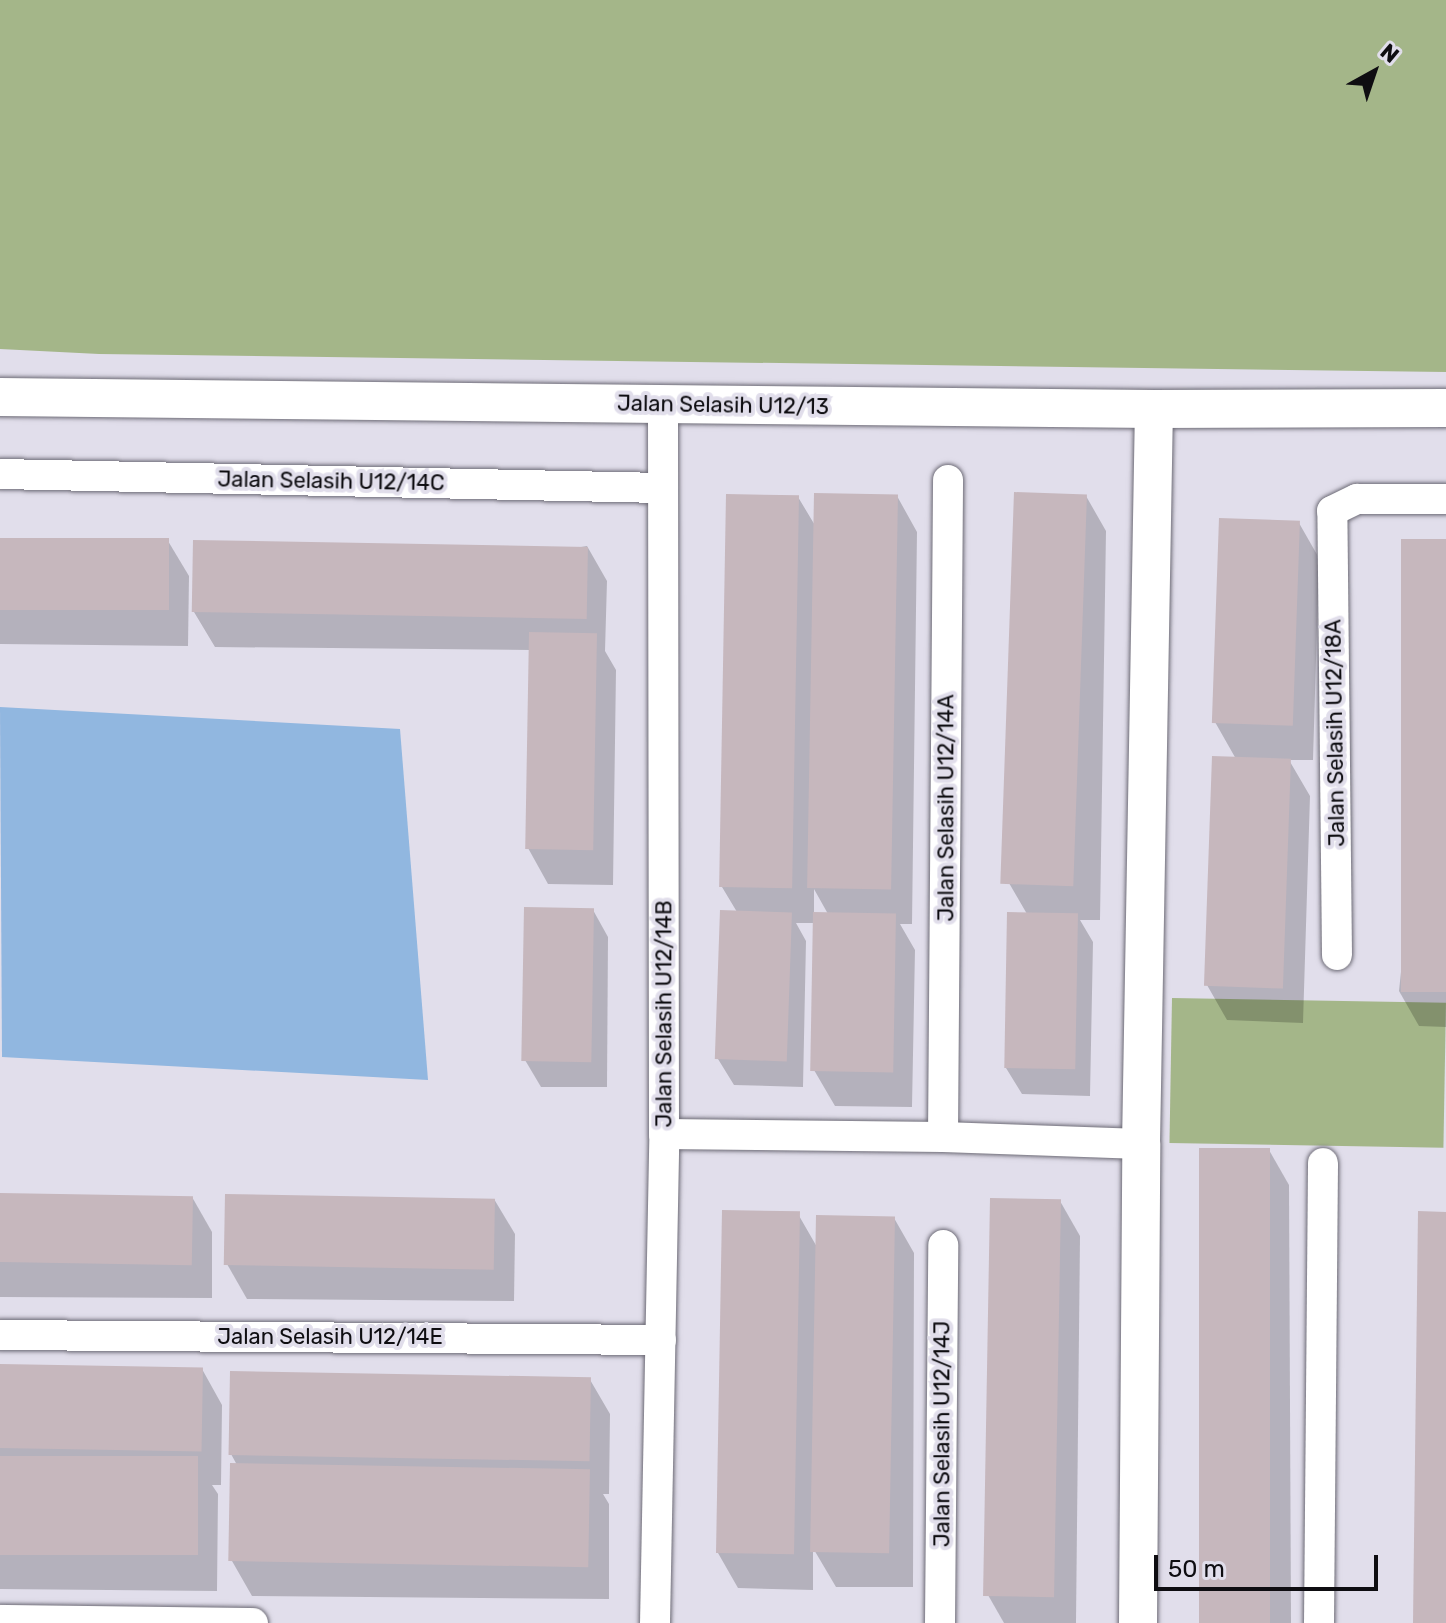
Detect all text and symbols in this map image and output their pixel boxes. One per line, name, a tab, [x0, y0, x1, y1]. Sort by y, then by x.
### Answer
north arrow	[1334, 32, 1414, 112]
text: N	[1375, 38, 1404, 69]
street label: Jalan Selasih U12/13	[617, 390, 829, 420]
street label: Jalan Selasih U12/14C	[217, 466, 445, 496]
street label: Jalan Selasih U12/18A	[1320, 619, 1350, 847]
street label: Jalan Selasih U12/14A	[933, 694, 959, 922]
street label: Jalan Selasih U12/14B	[651, 900, 677, 1128]
street label: Jalan Selasih U12/14J	[929, 1321, 955, 1547]
street label: Jalan Selasih U12/14E	[217, 1324, 443, 1350]
scale bar	[1158, 1539, 1382, 1589]
text: 50 m	[1168, 1555, 1225, 1583]

